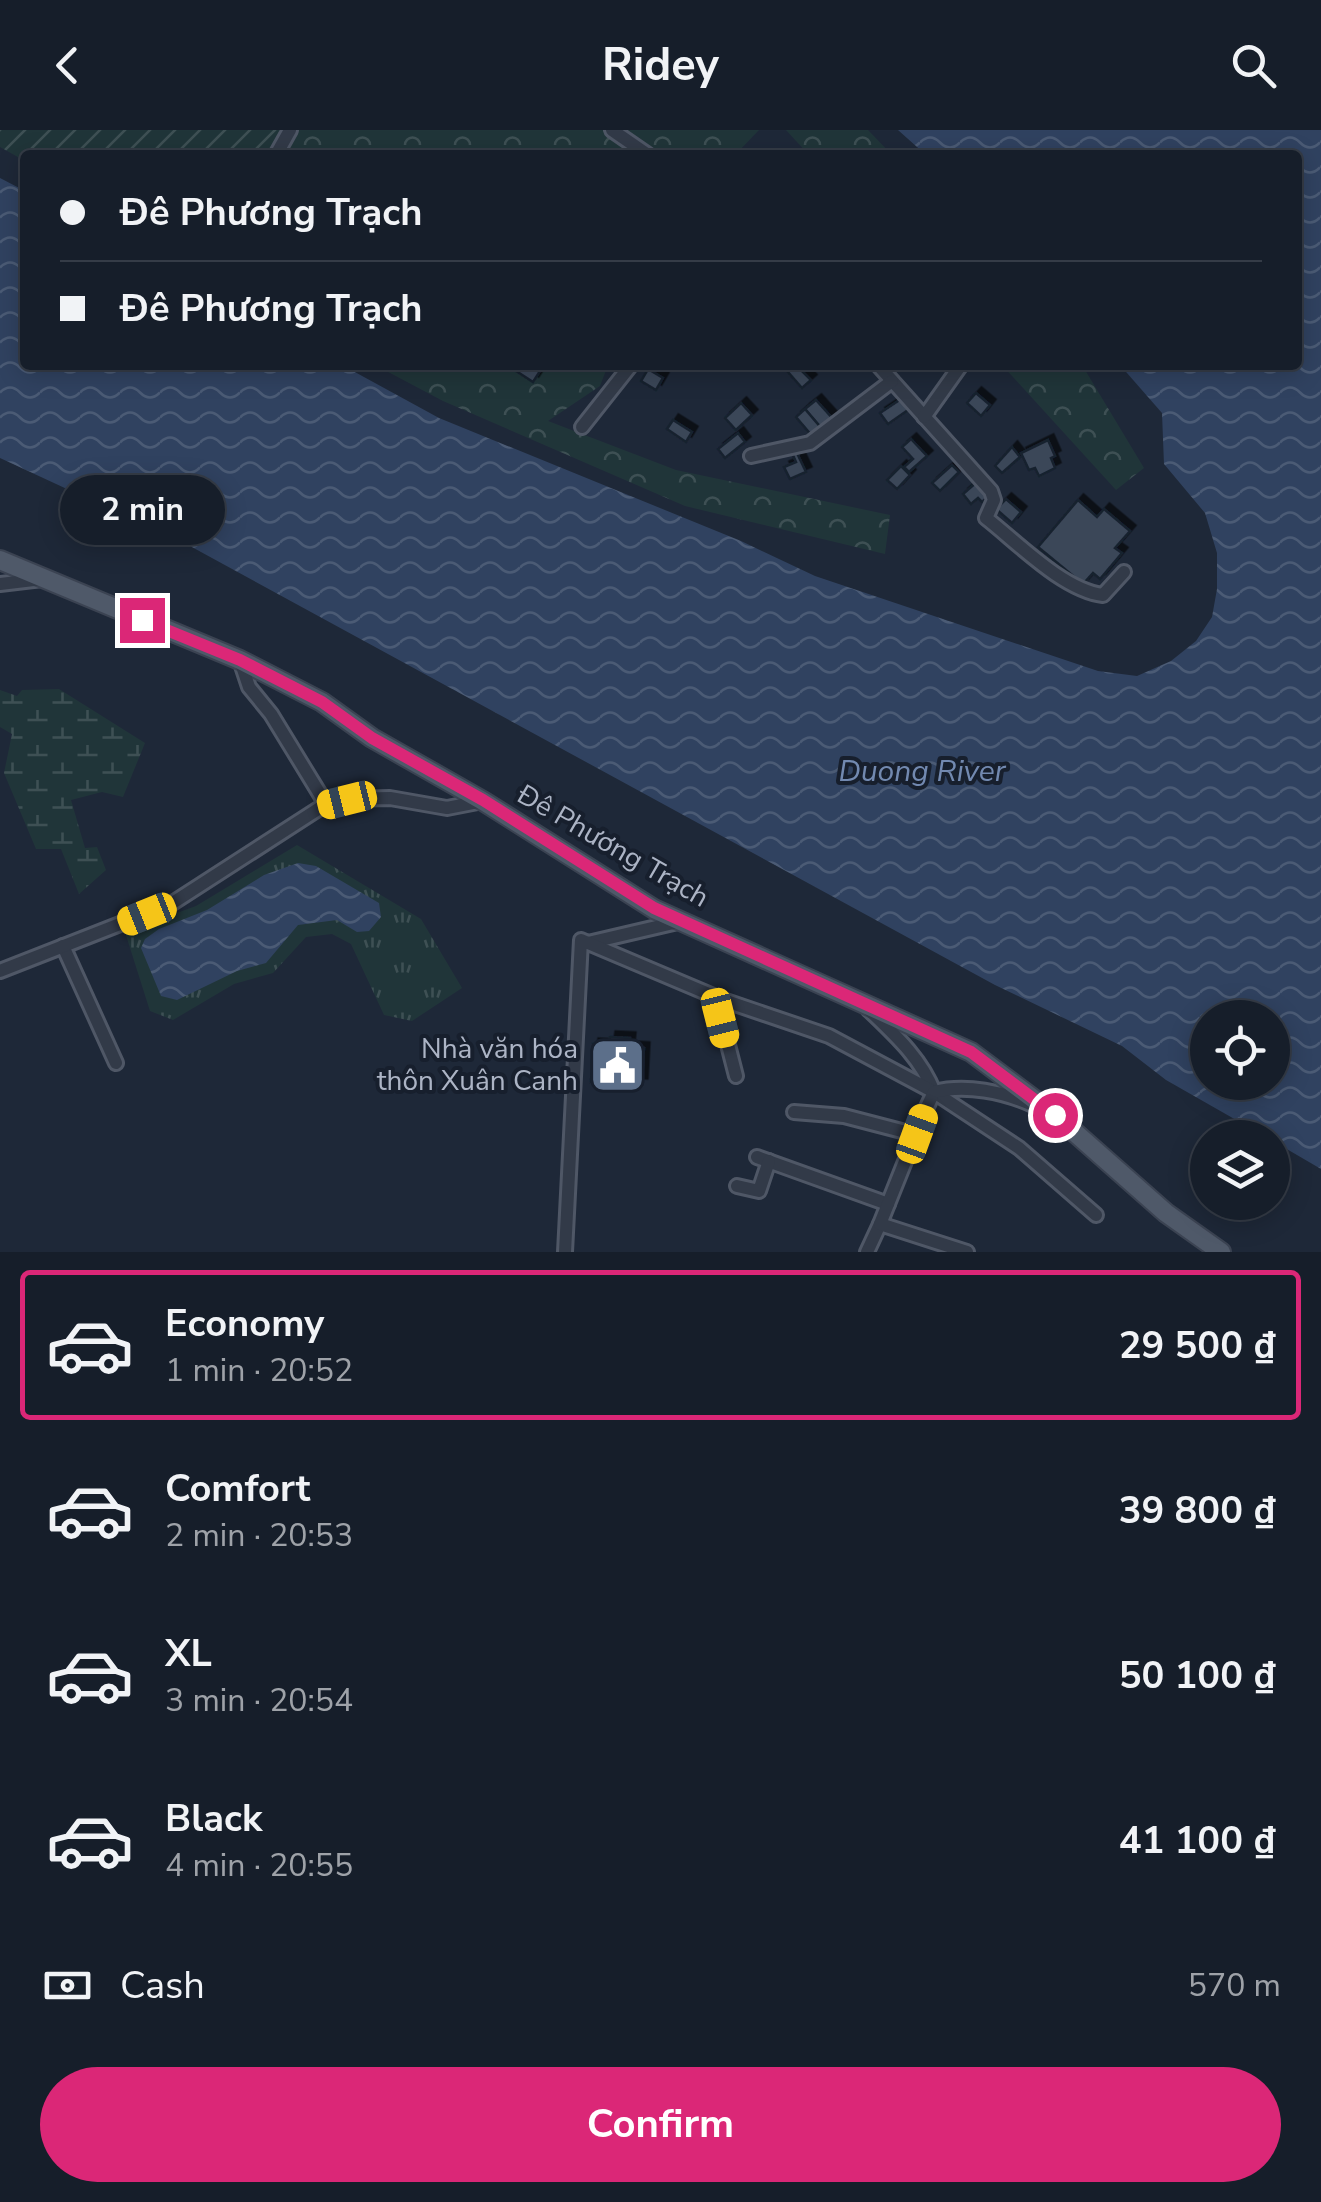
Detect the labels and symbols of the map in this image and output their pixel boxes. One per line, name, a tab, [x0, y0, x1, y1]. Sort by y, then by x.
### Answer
callout: 2 min	[59, 475, 224, 545]
route end	[120, 598, 165, 643]
water label: Duong River	[838, 751, 1007, 792]
street label: Đê Phương Trạch	[509, 775, 716, 916]
car	[314, 778, 380, 822]
car	[114, 889, 180, 939]
car	[698, 985, 742, 1051]
place label: Nhà văn hóa thôn Xuân Canh	[377, 1030, 578, 1100]
public building icon: Nhà văn hóa thôn Xuân Canh	[587, 1035, 647, 1095]
route start	[1033, 1093, 1078, 1138]
car	[893, 1101, 941, 1167]

